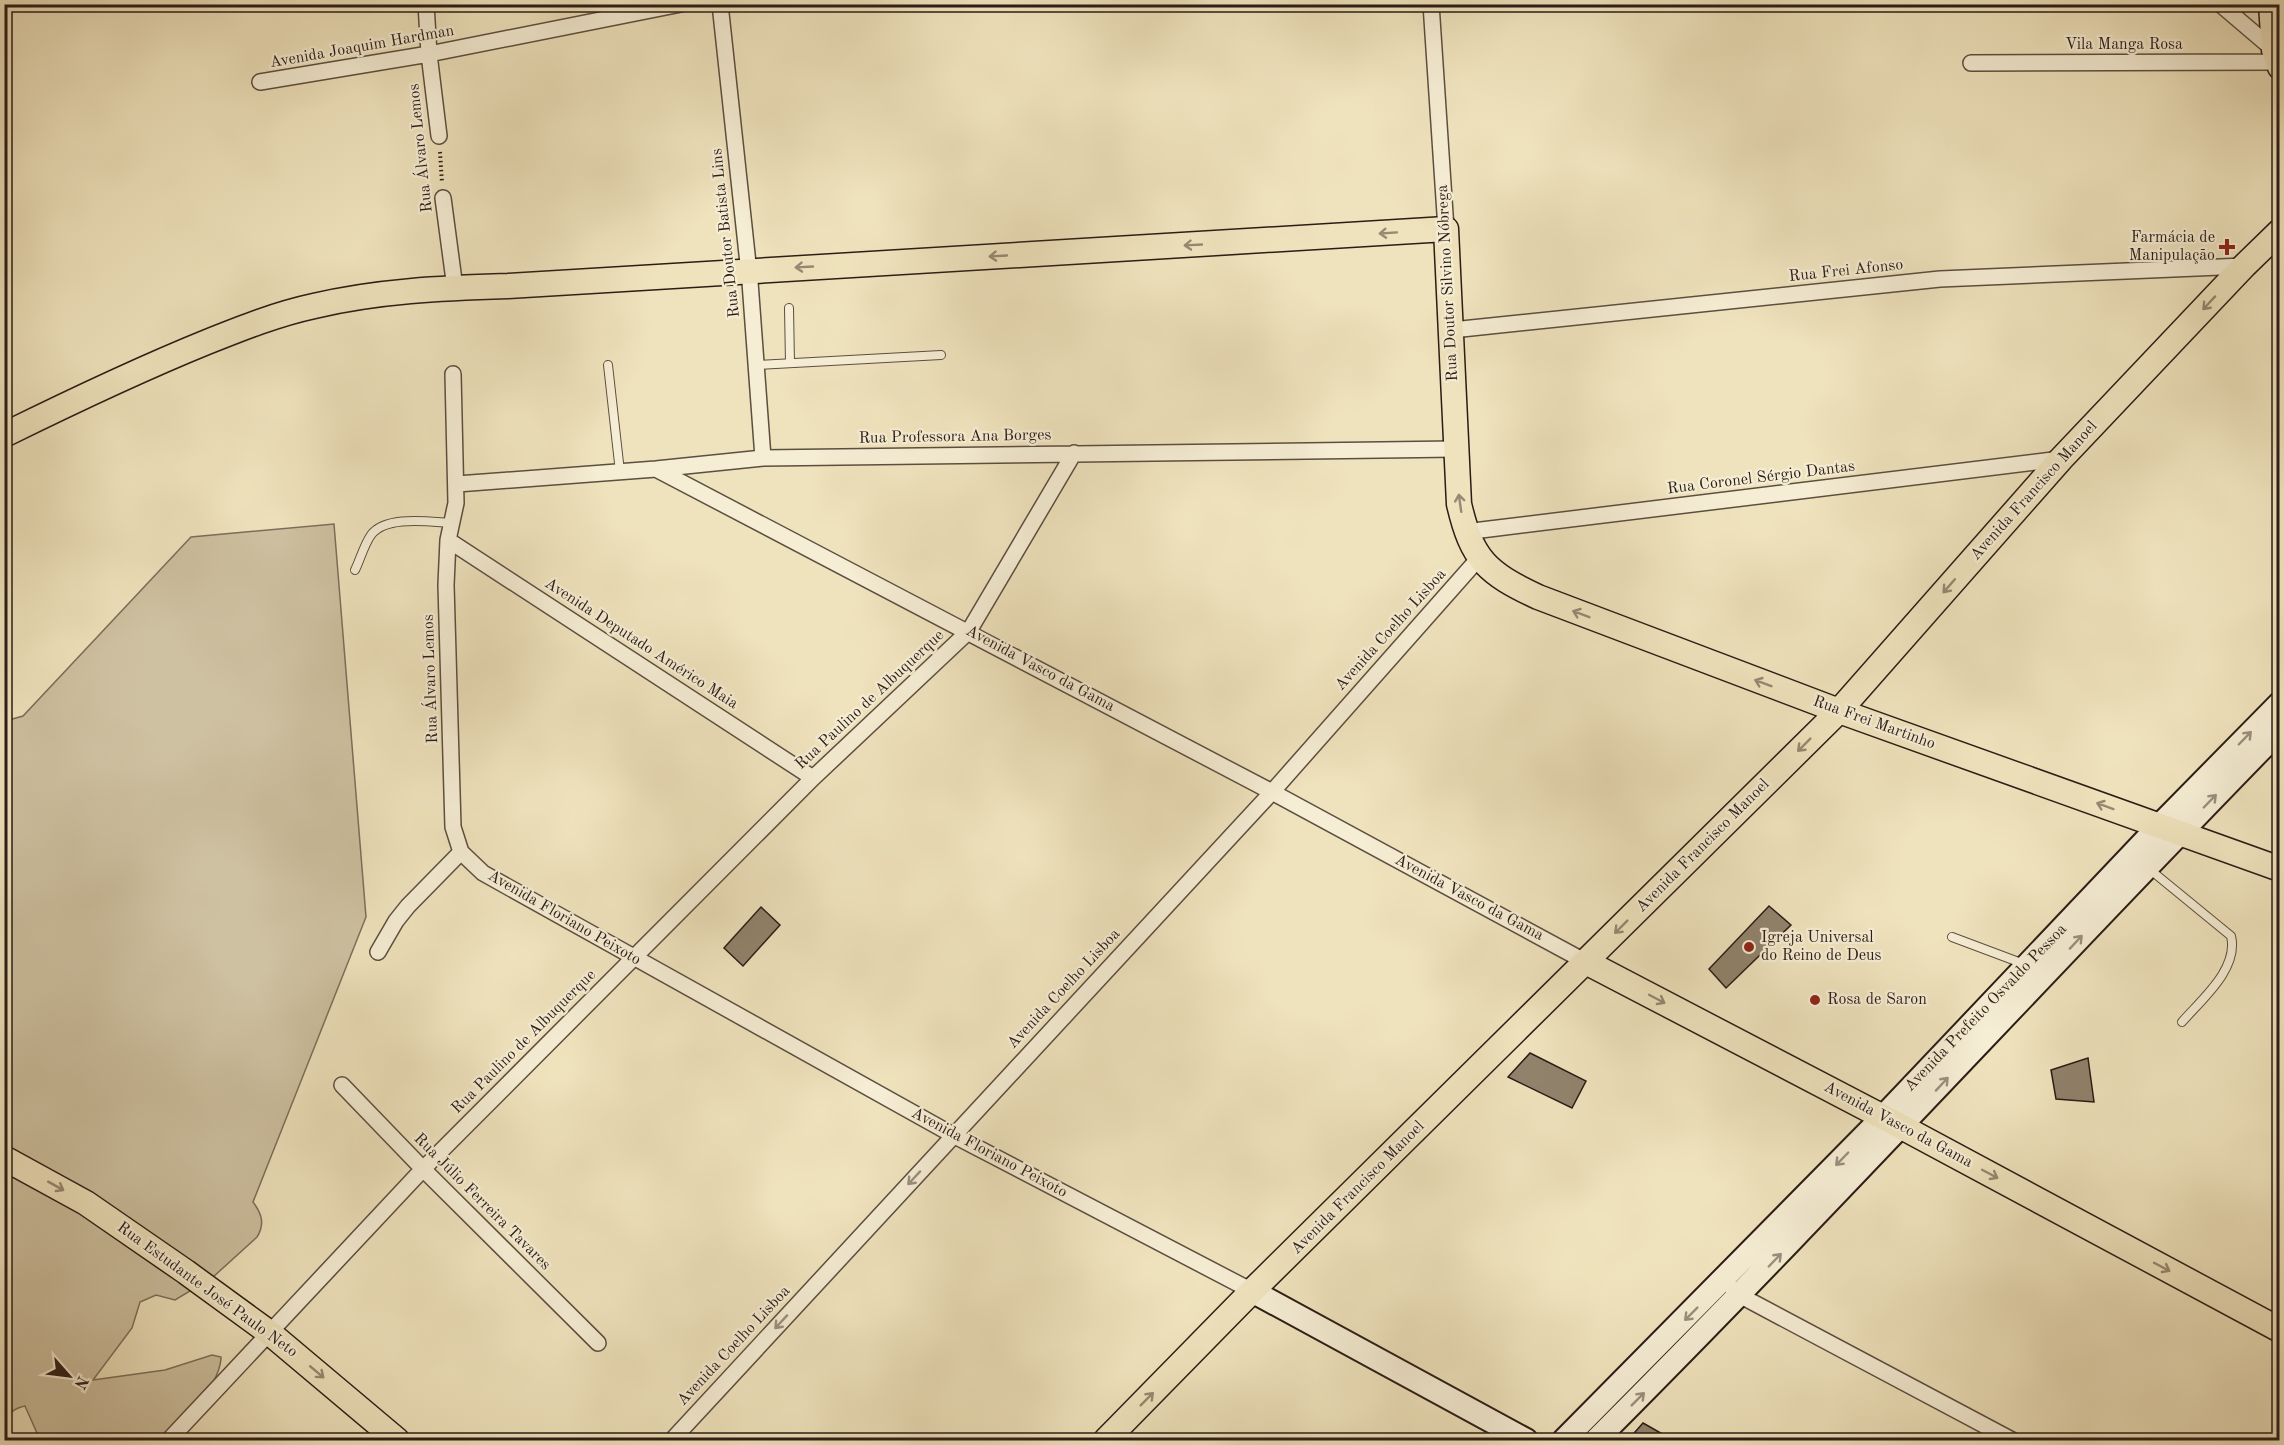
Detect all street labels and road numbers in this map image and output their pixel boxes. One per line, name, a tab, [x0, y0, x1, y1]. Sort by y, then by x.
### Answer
street label: Avenida Joaquim Hardman	[268, 23, 456, 71]
street label: Vila Manga Rosa	[2065, 37, 2183, 53]
street label: Rua Álvaro Lemos	[402, 83, 436, 214]
street label: Rua Doutor Batista Lins	[709, 147, 743, 319]
street label: Rua Doutor Silvino Nóbrega	[1435, 184, 1461, 382]
street label: Rua Frei Afonso	[1788, 257, 1904, 285]
street label: Avenida Francisco Manoel	[1967, 418, 2101, 564]
street label: Rua Professora Ana Borges	[858, 427, 1052, 447]
street label: Rua Coronel Sérgio Dantas	[1666, 459, 1856, 497]
street label: Avenida Coelho Lisboa	[1332, 566, 1450, 694]
street label: Avenida Deputado Américo Maia	[541, 575, 741, 713]
street label: Rua Álvaro Lemos	[417, 614, 441, 744]
street label: Avenida Vasco da Gama	[963, 623, 1117, 715]
street label: Rua Paulino de Albuquerque	[793, 627, 947, 773]
street label: Rua Frei Martinho	[1811, 693, 1937, 753]
street label: Avenida Francisco Manoel	[1633, 776, 1773, 916]
street label: Avenida Vasco da Gama	[1392, 852, 1546, 944]
street label: Avenida Floriano Peixoto	[485, 868, 643, 968]
street label: Avenida Prefeito Osvaldo Pessoa	[1902, 921, 2070, 1095]
street label: Avenida Coelho Lisboa	[1004, 926, 1124, 1052]
street label: Rua Paulino de Albuquerque	[449, 967, 599, 1117]
street label: Avenida Vasco da Gama	[1821, 1079, 1975, 1171]
street label: Avenida Floriano Peixoto	[908, 1105, 1070, 1201]
street label: Avenida Francisco Manoel	[1288, 1118, 1428, 1258]
street label: Rua Júlio Ferreira Tavares	[411, 1131, 553, 1273]
street label: Rua Estudante José Paulo Neto	[114, 1219, 300, 1361]
street label: Avenida Coelho Lisboa	[674, 1283, 794, 1409]

